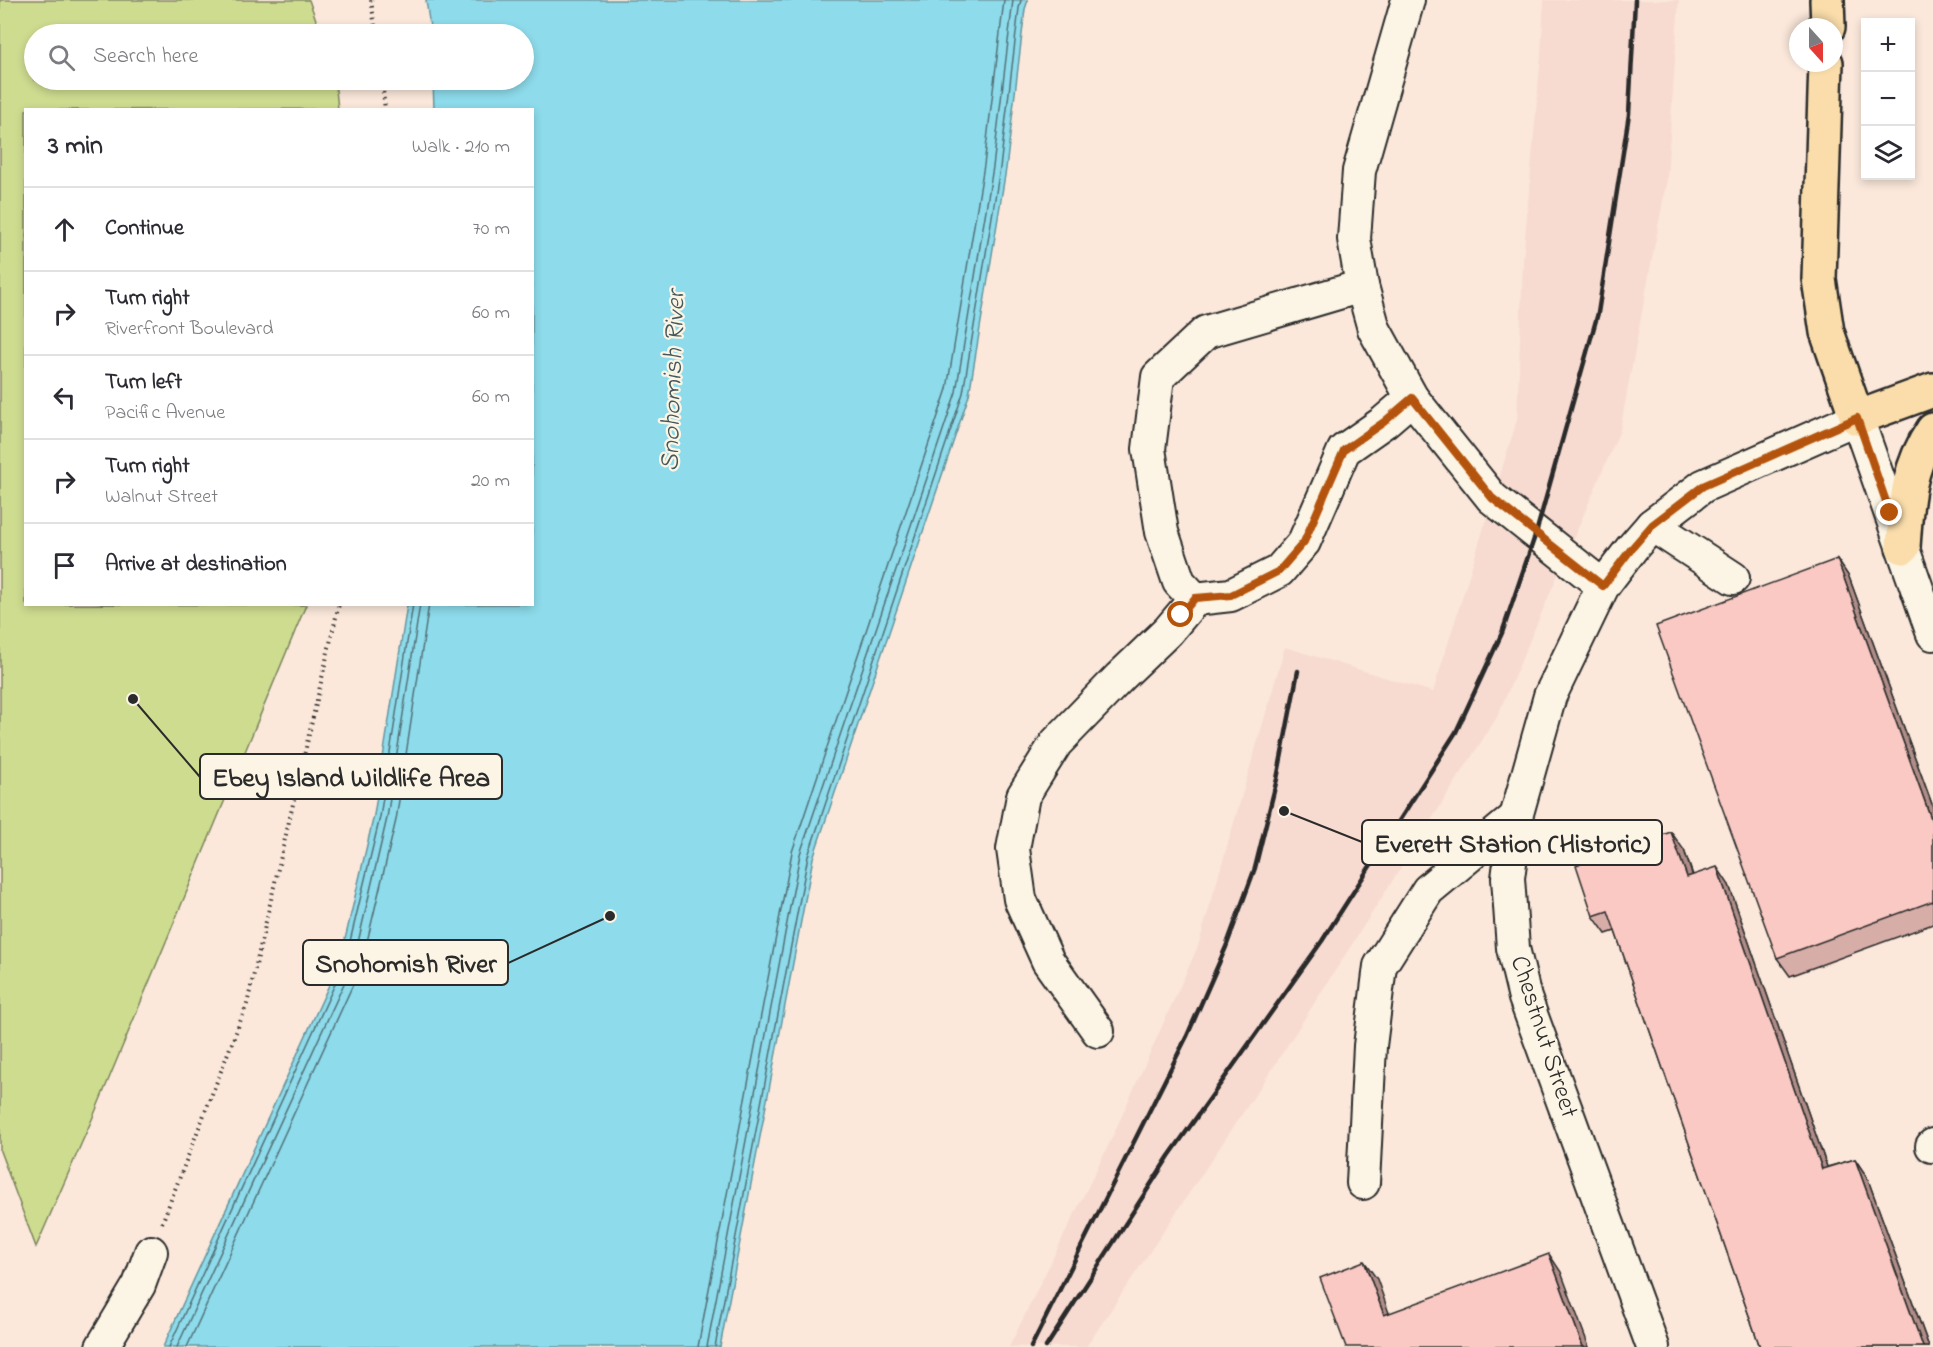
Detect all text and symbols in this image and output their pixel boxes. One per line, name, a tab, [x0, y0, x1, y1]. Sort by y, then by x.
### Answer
north arrow	[1789, 18, 1843, 72]
map controls	[1861, 18, 1915, 180]
button: +	[1861, 18, 1915, 72]
search box	[24, 24, 534, 90]
icon: search	[45, 41, 78, 74]
text: Search here	[93, 41, 198, 73]
button: −	[1861, 72, 1915, 126]
button: layers	[1861, 126, 1915, 180]
text: 3 min	[48, 128, 103, 166]
text: Walk · 210 m	[412, 133, 510, 162]
icon: ahead	[48, 213, 81, 246]
text: Continue	[105, 213, 184, 245]
text: 70 m	[473, 215, 510, 244]
text: Turn right	[105, 283, 190, 315]
water label: Snohomish River	[651, 286, 697, 472]
icon: right	[48, 297, 81, 330]
text: 60 m	[472, 299, 510, 328]
text: Riverfront Boulevard	[105, 315, 274, 344]
text: Turn left	[105, 367, 182, 399]
icon: left	[48, 381, 81, 414]
text: 60 m	[472, 383, 510, 412]
text: Pacific Avenue	[105, 399, 225, 428]
text: Turn right	[105, 451, 190, 483]
icon: right	[48, 465, 81, 498]
text: 20 m	[471, 467, 510, 496]
text: Walnut Street	[105, 483, 218, 512]
route end	[1876, 499, 1902, 525]
icon: arrive	[48, 549, 81, 582]
text: Arrive at destination	[105, 549, 287, 581]
route start	[1167, 601, 1193, 627]
callout: Ebey Island Wildlife Area	[200, 754, 502, 799]
text: Ebey Island Wildlife Area	[212, 760, 490, 799]
callout: Everett Station (Historic)	[1362, 820, 1662, 865]
text: Everett Station (Historic)	[1374, 826, 1650, 865]
callout: Snohomish River	[303, 940, 508, 985]
text: Snohomish River	[315, 946, 497, 985]
street label: Chestnut Street	[1499, 951, 1587, 1123]

